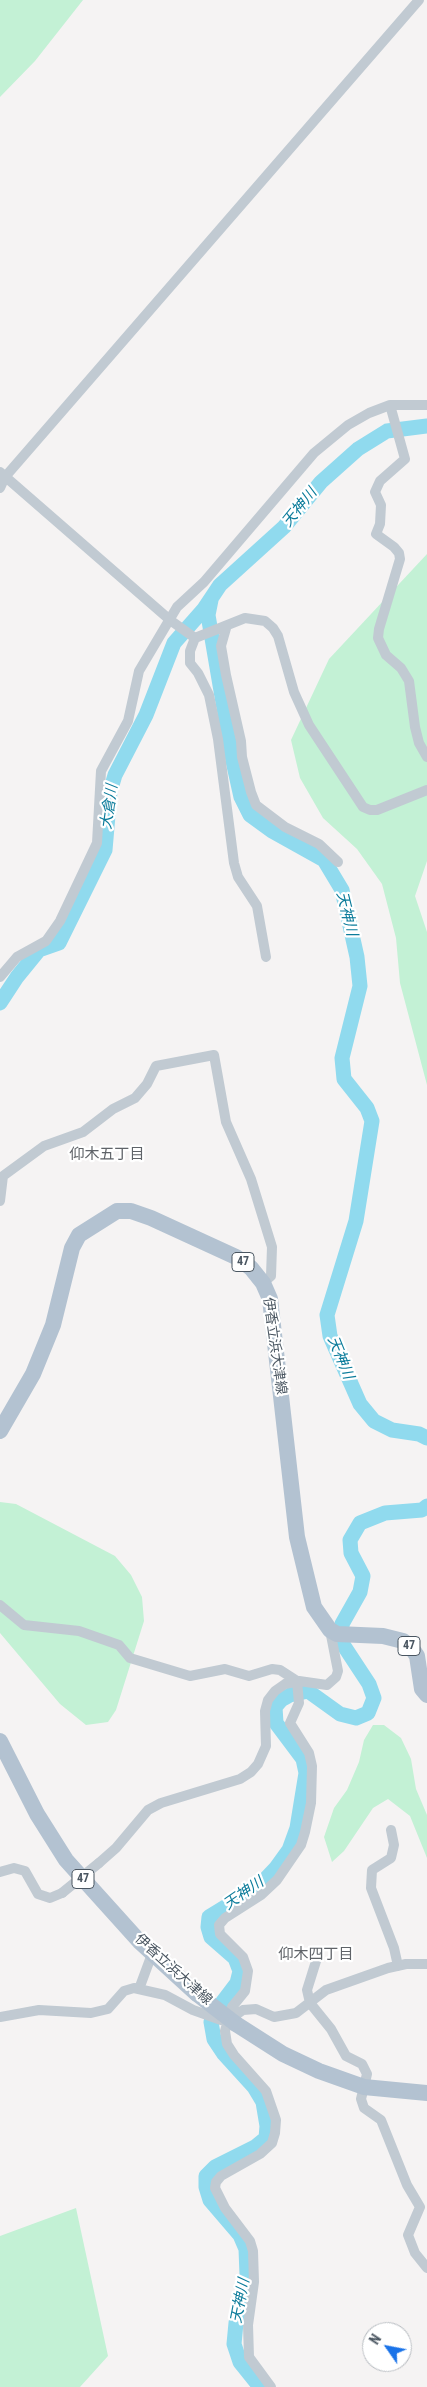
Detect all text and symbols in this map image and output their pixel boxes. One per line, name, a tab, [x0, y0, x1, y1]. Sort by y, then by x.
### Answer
water label: 天神川	[279, 485, 321, 531]
water label: 大倉川	[98, 783, 122, 831]
water label: 天神川	[332, 890, 360, 938]
district label: 仰木五丁目	[70, 1146, 144, 1164]
road number: 47	[232, 1252, 254, 1272]
street label: 伊香立浜大津線	[259, 1296, 289, 1396]
water label: 天神川	[323, 1334, 357, 1382]
road number: 47	[398, 1636, 420, 1655]
road number: 47	[72, 1870, 94, 1888]
water label: 天神川	[220, 1874, 268, 1914]
street label: 伊香立浜大津線	[131, 1931, 215, 2009]
district label: 仰木四丁目	[279, 1946, 353, 1964]
water label: 天神川	[228, 2277, 254, 2325]
north arrow	[362, 2322, 412, 2372]
text: N	[366, 2331, 384, 2347]

